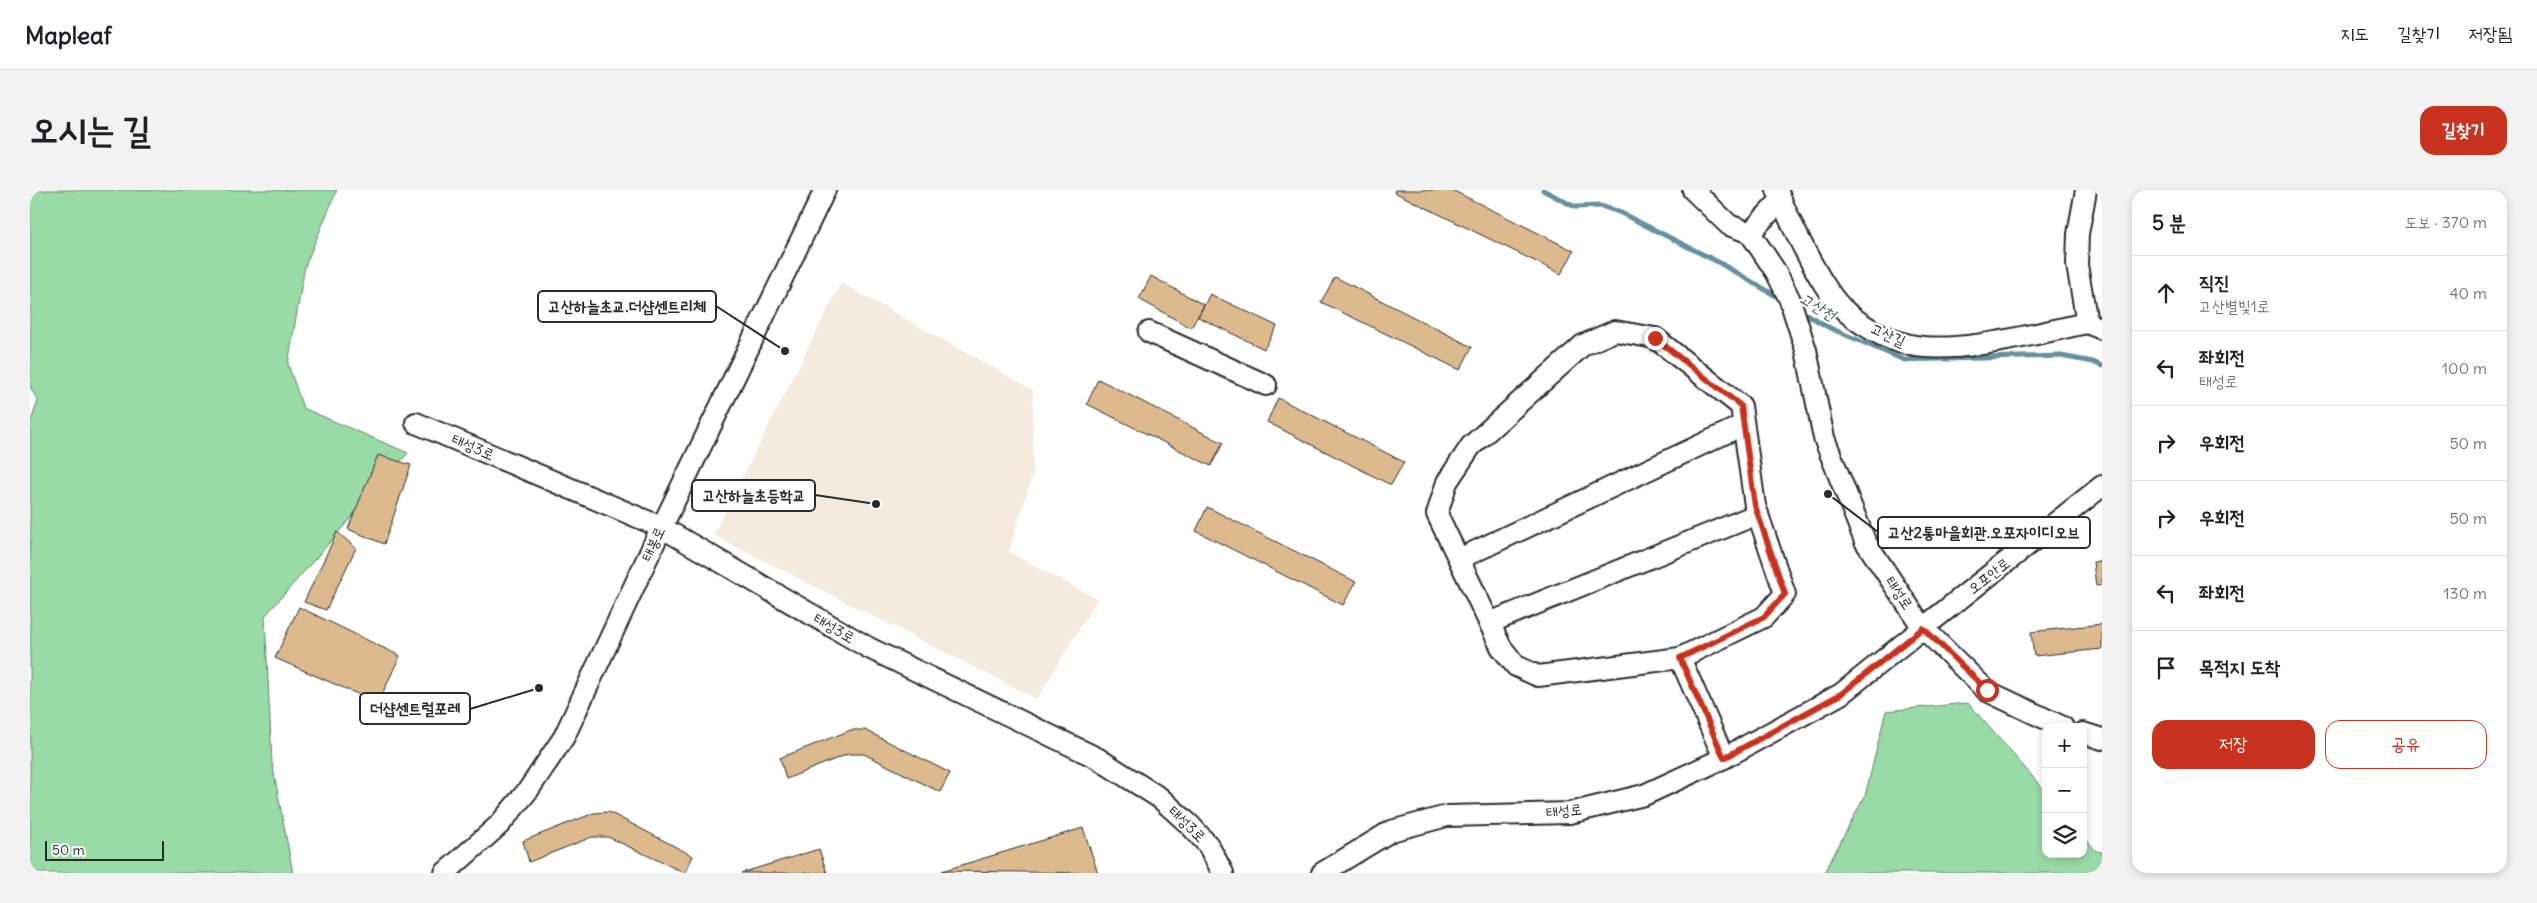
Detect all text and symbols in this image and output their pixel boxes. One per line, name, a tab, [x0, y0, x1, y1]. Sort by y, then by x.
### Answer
text: Mapleaf	[25, 20, 112, 50]
text: 지도	[2340, 22, 2369, 45]
text: 길찾기	[2397, 22, 2441, 45]
text: 저장됨	[2469, 22, 2512, 45]
button: 길찾기	[2420, 106, 2507, 155]
text: 오시는 길	[30, 107, 151, 151]
text: 5 분	[2152, 209, 2186, 236]
text: 도보 · 370 m	[2405, 212, 2487, 232]
text: 직진	[2199, 270, 2230, 294]
icon: ahead	[2152, 279, 2180, 307]
text: 40 m	[2449, 283, 2487, 303]
water label: 고산천	[1796, 288, 1842, 325]
callout: 고산하늘초교.더샵센트리체	[538, 291, 716, 322]
text: 고산하늘초교.더샵센트리체	[548, 296, 706, 316]
text: 고산별빛1로	[2199, 296, 2270, 316]
street label: 고산길	[1868, 318, 1909, 351]
route end	[1644, 327, 1667, 350]
text: 좌회전	[2199, 345, 2245, 369]
icon: left	[2152, 354, 2180, 382]
text: 100 m	[2442, 358, 2487, 378]
text: 태성로	[2199, 371, 2238, 391]
street label: 태성3로	[449, 429, 497, 464]
icon: right	[2152, 429, 2180, 457]
text: 우회전	[2199, 430, 2245, 454]
text: 50 m	[2449, 433, 2487, 453]
callout: 고산하늘초등학교	[692, 480, 815, 511]
text: 고산하늘초등학교	[703, 485, 806, 505]
icon: right	[2152, 504, 2180, 532]
text: 우회전	[2199, 505, 2245, 529]
text: 50 m	[2449, 508, 2487, 528]
callout: 고산2통마을회관.오포자이디오브	[1878, 517, 2090, 548]
text: 고산2통마을회관.오포자이디오브	[1888, 522, 2080, 542]
street label: 태봉로	[636, 523, 669, 564]
street label: 오포안로	[1964, 553, 2014, 598]
street label: 태성로	[1881, 572, 1917, 613]
icon: left	[2152, 579, 2180, 607]
text: 좌회전	[2199, 580, 2245, 604]
text: 130 m	[2443, 583, 2487, 603]
street label: 태성3로	[810, 608, 858, 647]
icon: arrive	[2152, 654, 2180, 682]
text: 목적지 도착	[2199, 655, 2280, 679]
route start	[1976, 679, 1999, 702]
callout: 더샵센트럴포레	[360, 693, 470, 724]
text: 더샵센트럴포레	[370, 698, 460, 718]
button: 저장	[2152, 720, 2315, 769]
button: 공유	[2325, 720, 2487, 769]
map controls	[2042, 723, 2087, 858]
button: +	[2042, 723, 2087, 768]
button: −	[2042, 768, 2087, 813]
street label: 태성로	[1545, 799, 1583, 822]
street label: 태성3로	[1165, 801, 1210, 846]
button: layers	[2042, 813, 2087, 858]
scale bar	[45, 838, 164, 861]
text: 50 m	[52, 841, 85, 859]

